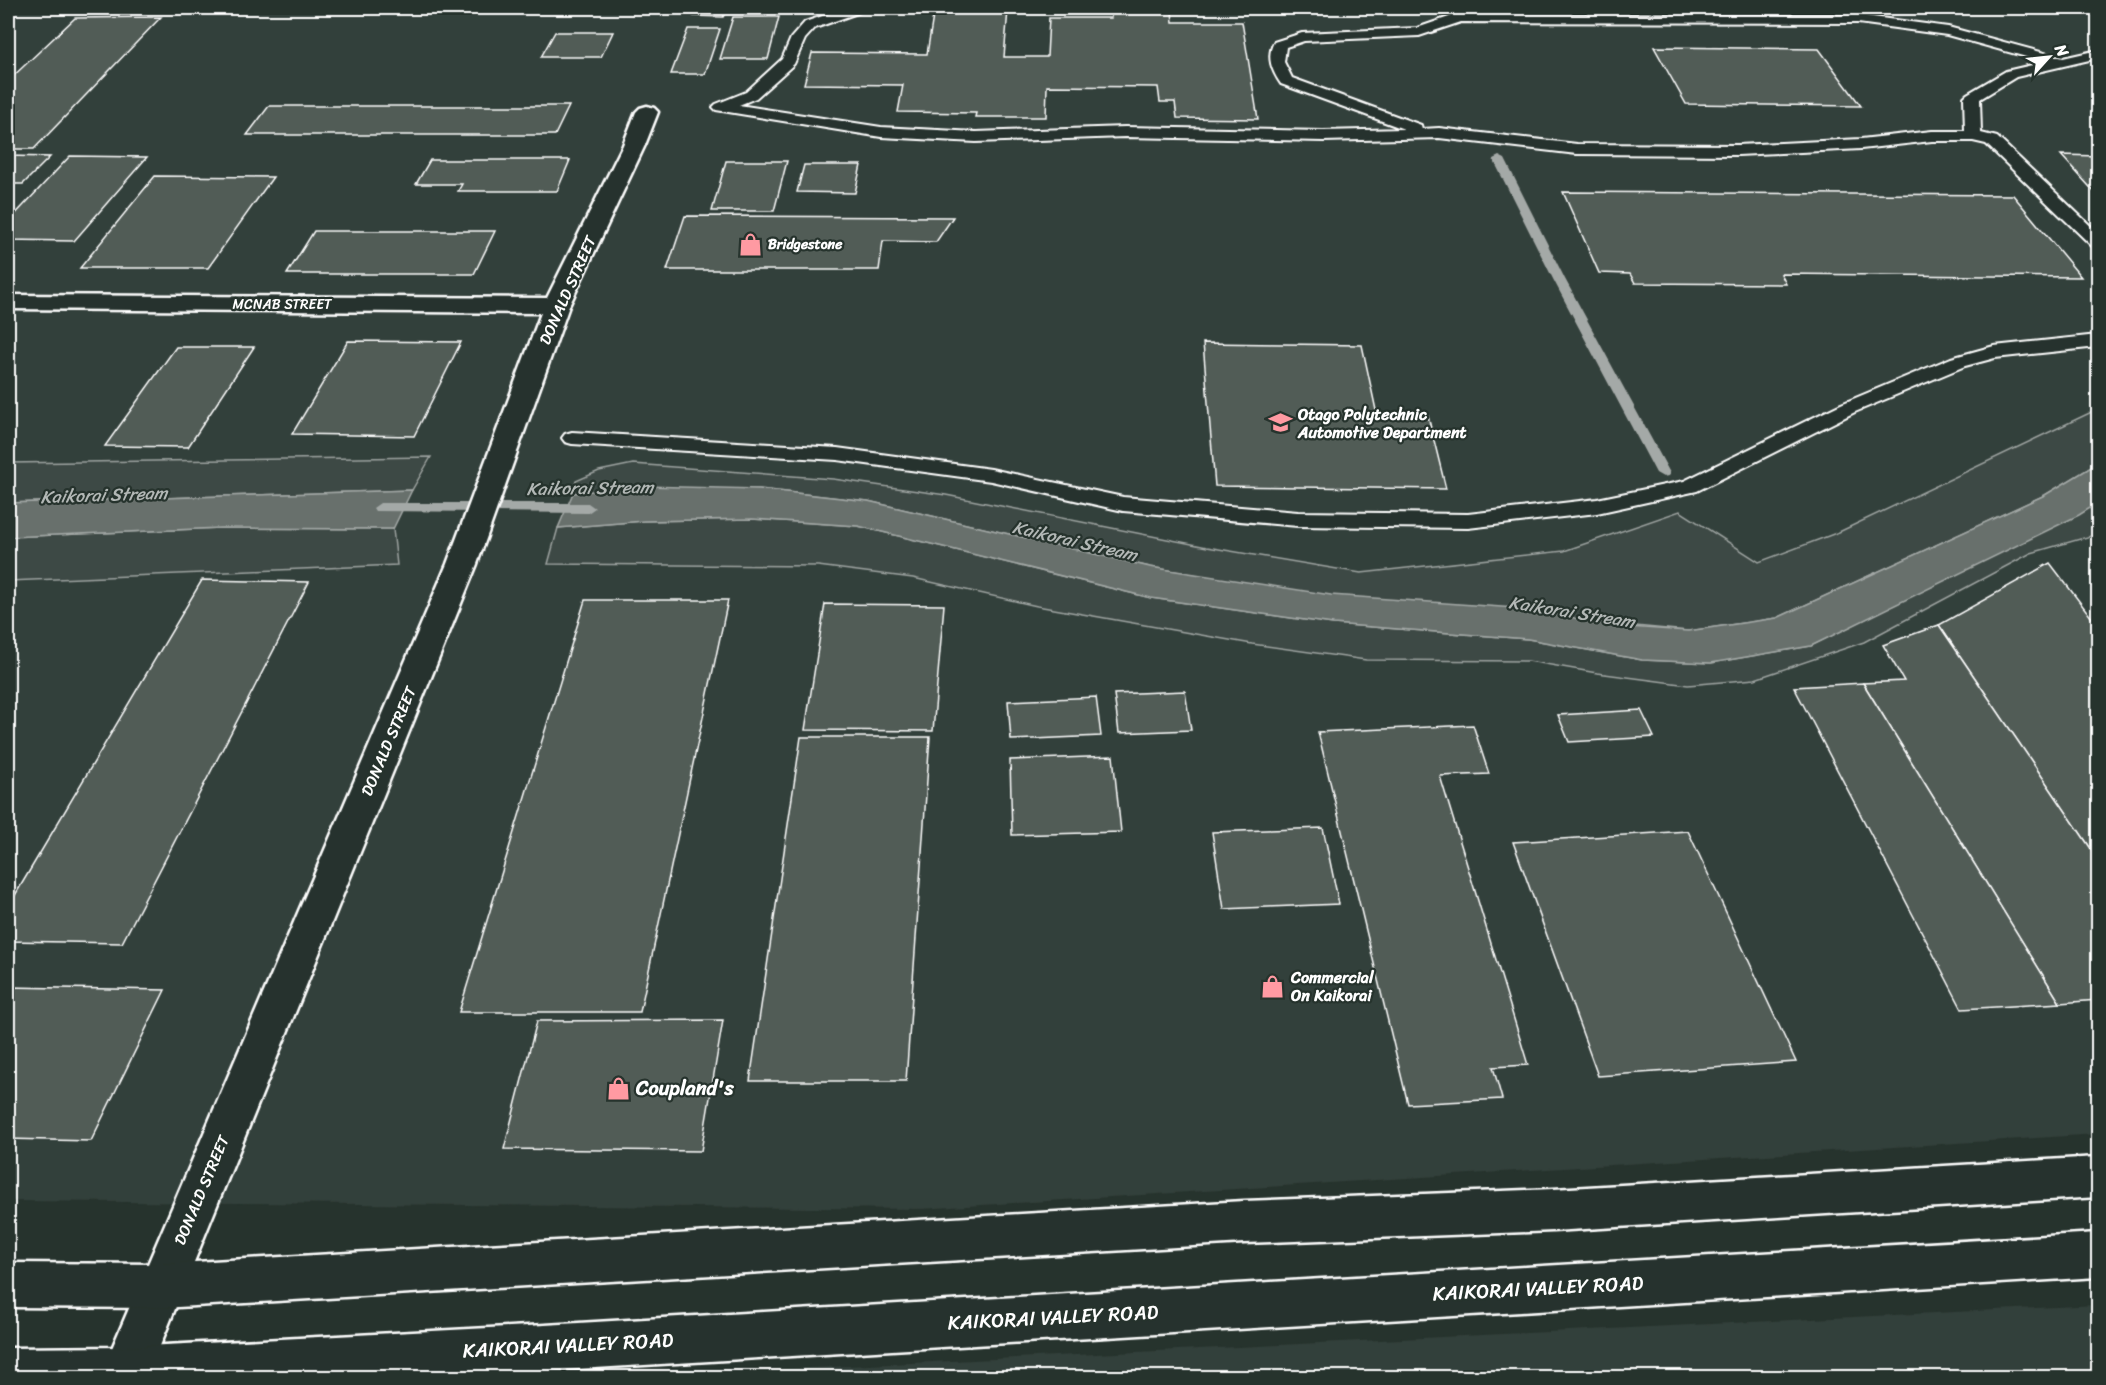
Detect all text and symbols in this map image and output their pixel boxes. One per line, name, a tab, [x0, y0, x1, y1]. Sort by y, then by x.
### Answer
north arrow	[2019, 27, 2079, 87]
text: N	[2046, 38, 2078, 63]
street label: DONALD STREET	[530, 230, 605, 349]
shop icon: Bridgestone	[737, 231, 763, 257]
place label: Bridgestone	[768, 232, 843, 257]
street label: MCNAB STREET	[233, 292, 333, 317]
place label: Otago Polytechnic Automotive Department	[1297, 400, 1467, 447]
school or university icon: Otago Polytechnic Automotive Department	[1267, 410, 1293, 436]
water label: Kaikorai Stream	[526, 471, 655, 505]
water label: Kaikorai Stream	[40, 477, 169, 513]
water label: Kaikorai Stream	[1010, 511, 1142, 571]
water label: Kaikorai Stream	[1507, 586, 1638, 638]
street label: DONALD STREET	[352, 680, 425, 801]
place label: Commercial On Kaikorai	[1290, 963, 1375, 1010]
shop icon: Commercial On Kaikorai	[1260, 973, 1286, 999]
place label: Coupland's	[635, 1071, 735, 1106]
shop icon: Coupland's	[605, 1075, 631, 1101]
street label: DONALD STREET	[165, 1129, 238, 1250]
street label: KAIKORAI VALLEY ROAD	[1432, 1266, 1644, 1311]
street label: KAIKORAI VALLEY ROAD	[947, 1295, 1159, 1340]
street label: KAIKORAI VALLEY ROAD	[462, 1323, 674, 1368]

